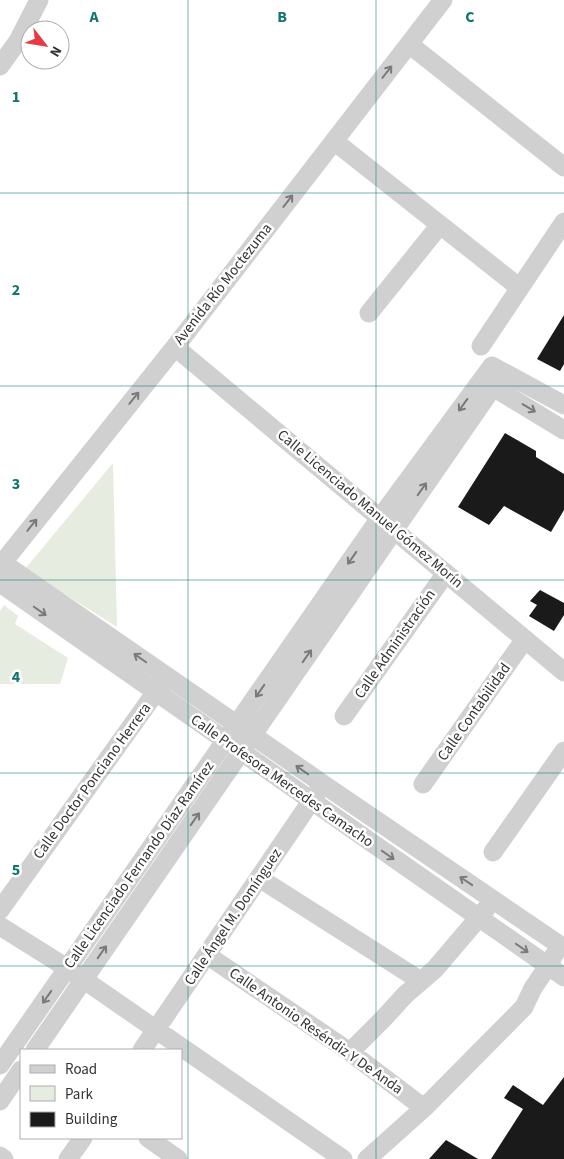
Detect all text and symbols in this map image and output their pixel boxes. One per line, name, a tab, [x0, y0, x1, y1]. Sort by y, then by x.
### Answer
text: A	[88, 6, 99, 28]
text: B	[277, 6, 287, 28]
text: C	[465, 6, 475, 28]
north arrow	[20, 20, 70, 70]
text: N	[44, 42, 66, 60]
one-way arrow	[382, 66, 393, 79]
text: 1	[12, 86, 20, 108]
one-way arrow	[283, 194, 293, 208]
street label: Avenida Río Moctezuma	[169, 219, 277, 349]
text: 2	[12, 279, 20, 301]
one-way arrow	[129, 391, 139, 405]
one-way arrow	[458, 398, 468, 412]
one-way arrow	[521, 404, 535, 414]
street label: Calle Licenciado Manuel Gómez Morín	[273, 425, 467, 593]
text: 3	[12, 473, 20, 495]
one-way arrow	[417, 482, 427, 496]
one-way arrow	[27, 519, 38, 532]
one-way arrow	[347, 550, 357, 564]
street label: Calle Administración	[349, 585, 441, 703]
one-way arrow	[33, 606, 47, 616]
one-way arrow	[302, 649, 312, 663]
one-way arrow	[133, 653, 147, 663]
street label: Calle Contabilidad	[432, 659, 516, 765]
text: 4	[12, 666, 21, 688]
one-way arrow	[255, 684, 265, 698]
street label: Calle Doctor Ponciano Herrera	[28, 699, 156, 863]
street label: Calle Profesora Mercedes Camacho	[186, 710, 378, 852]
street label: Calle Licenciado Fernando Díaz Ramírez	[59, 757, 219, 973]
one-way arrow	[296, 765, 310, 775]
one-way arrow	[190, 812, 200, 826]
street label: Calle Ángel M. Domínguez	[179, 844, 287, 990]
one-way arrow	[381, 850, 395, 860]
text: 5	[12, 859, 20, 881]
one-way arrow	[459, 876, 473, 886]
one-way arrow	[515, 943, 529, 953]
one-way arrow	[97, 946, 107, 960]
street label: Calle Antonio Reséndiz Y De Anda	[225, 963, 407, 1099]
one-way arrow	[42, 990, 52, 1004]
legend	[20, 1049, 182, 1139]
text: Road	[65, 1059, 97, 1080]
text: Park	[65, 1084, 94, 1105]
text: Building	[65, 1109, 118, 1130]

